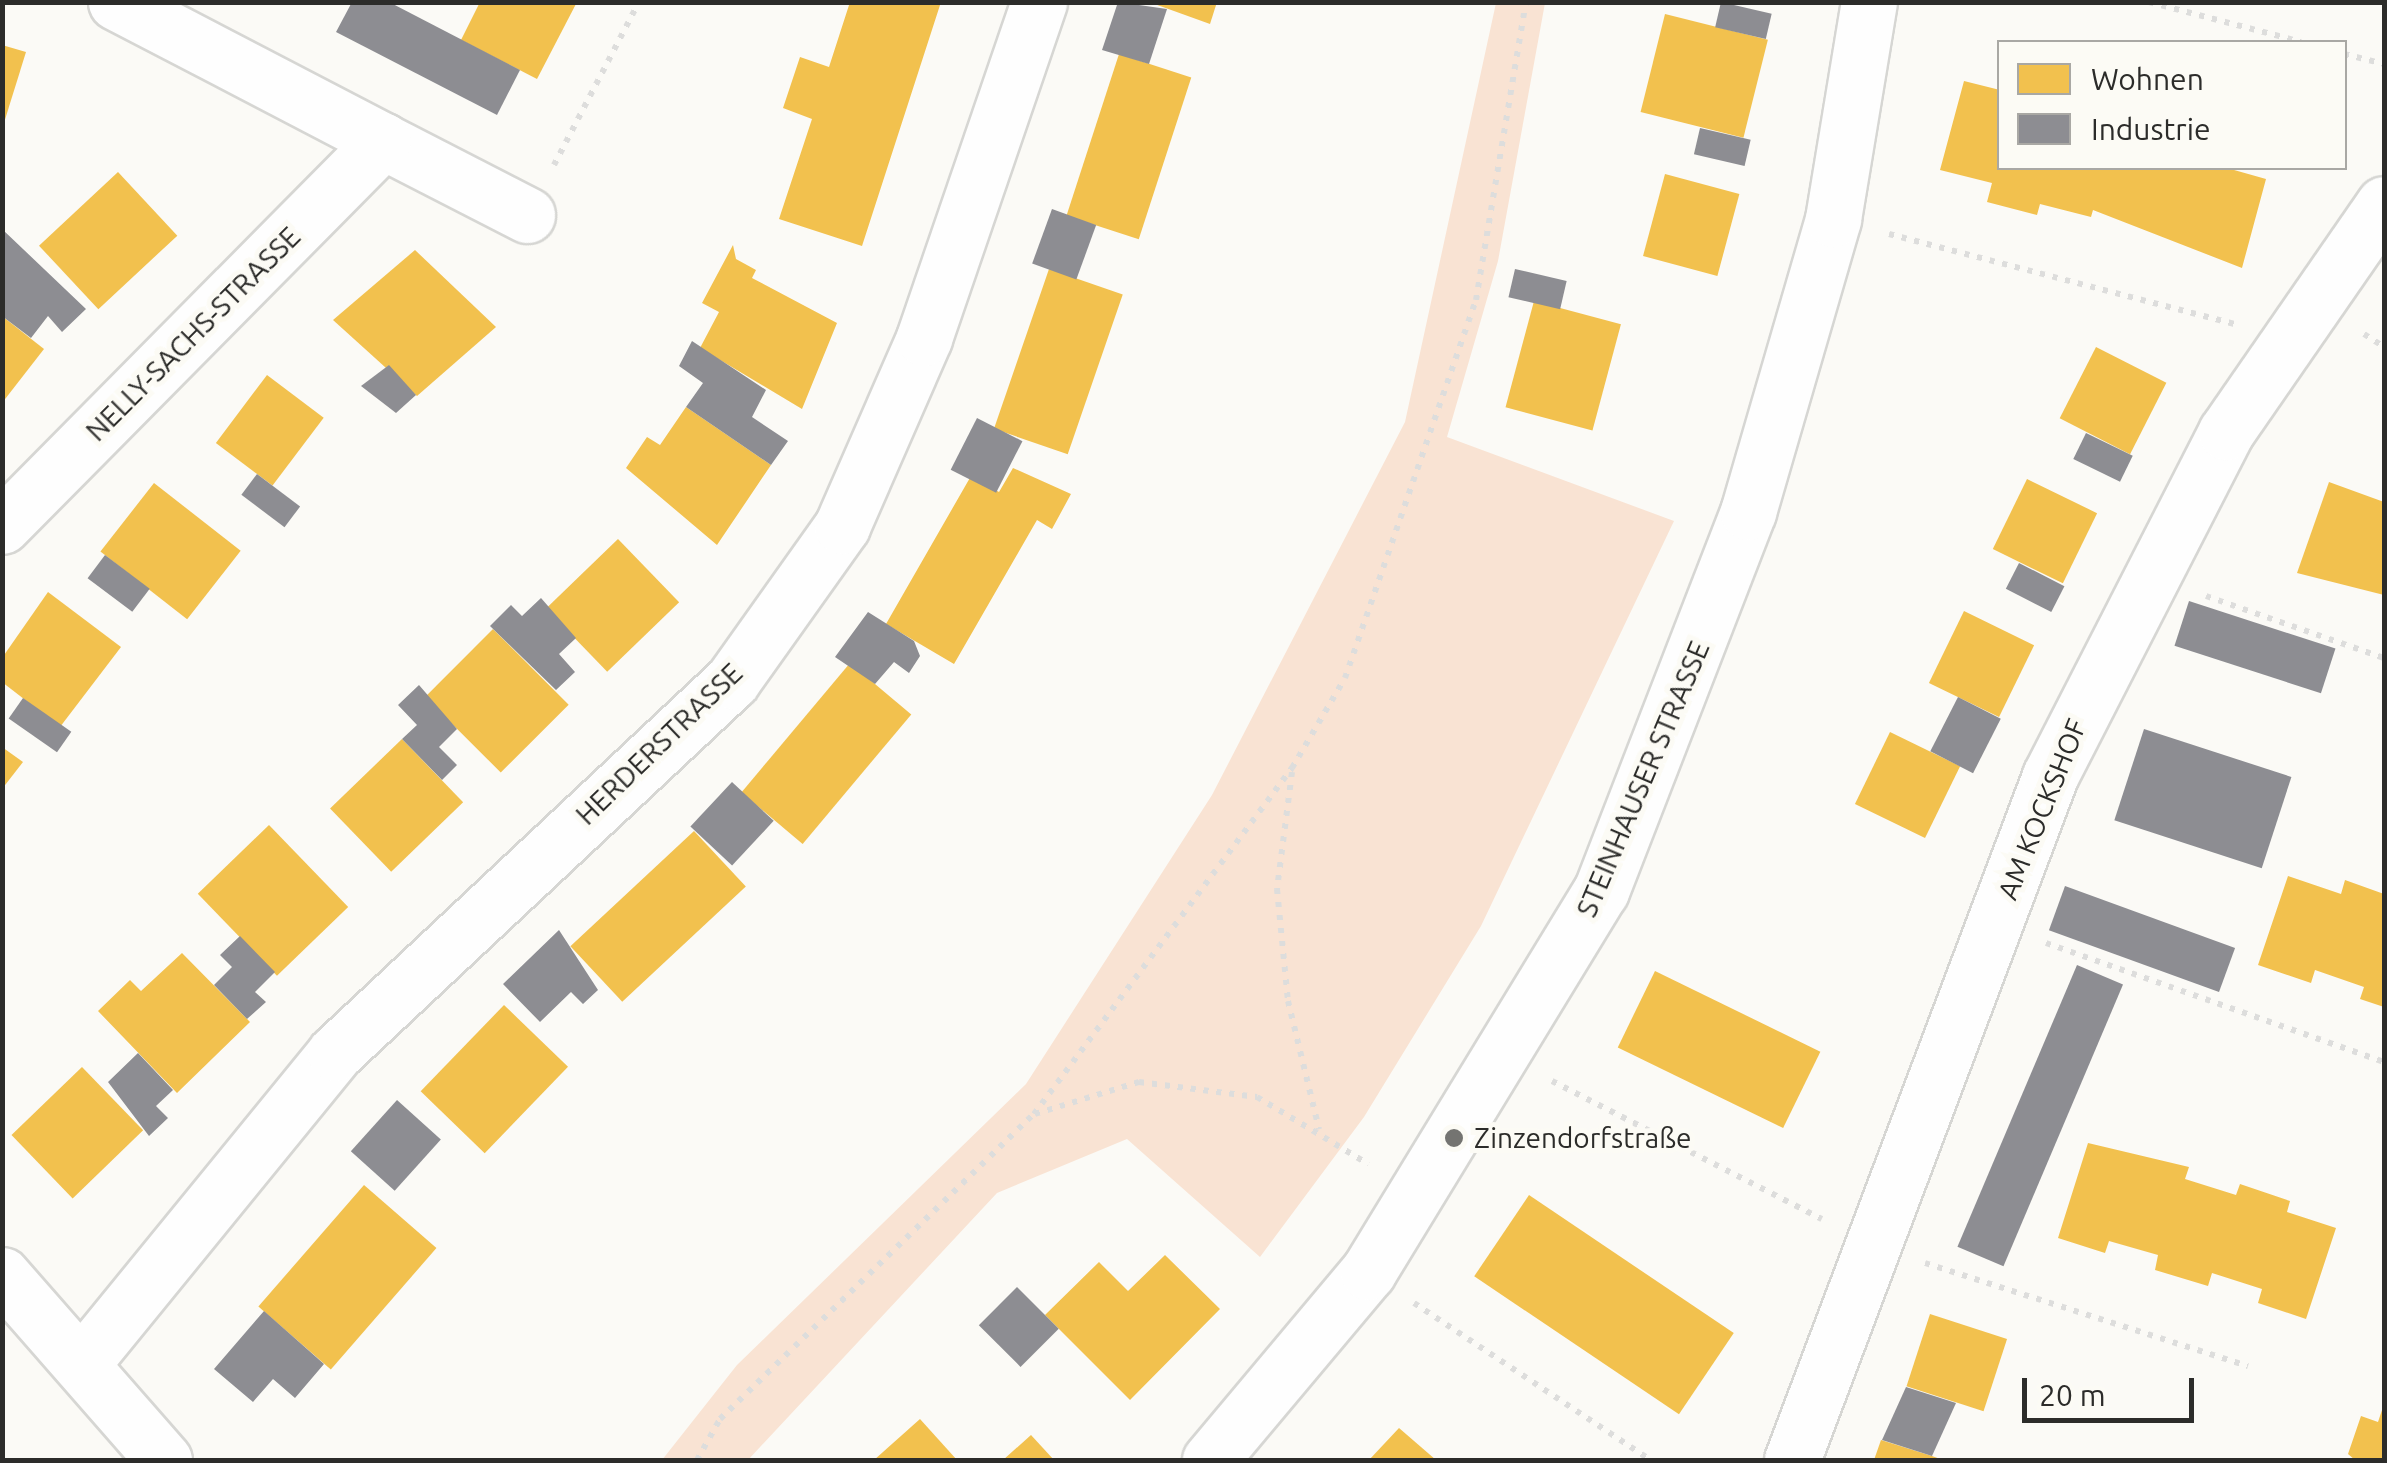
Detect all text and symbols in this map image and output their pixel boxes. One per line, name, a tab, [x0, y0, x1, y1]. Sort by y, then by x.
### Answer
legend	[1997, 40, 2347, 170]
text: Wohnen	[2091, 62, 2204, 96]
text: Industrie	[2091, 112, 2211, 146]
street label: NELLY-SACHS-STRASSE	[79, 220, 307, 448]
street label: STEINHAUSER STRASSE	[1570, 636, 1716, 922]
street label: HERDERSTRASSE	[569, 656, 749, 832]
street label: AM KOCKSHOF	[1990, 714, 2094, 904]
place label: Zinzendorfstraße	[1474, 1121, 1692, 1155]
marker: Zinzendorfstraße	[1443, 1127, 1465, 1149]
scale bar	[2027, 1358, 2200, 1420]
text: 20 m	[2039, 1378, 2106, 1412]

